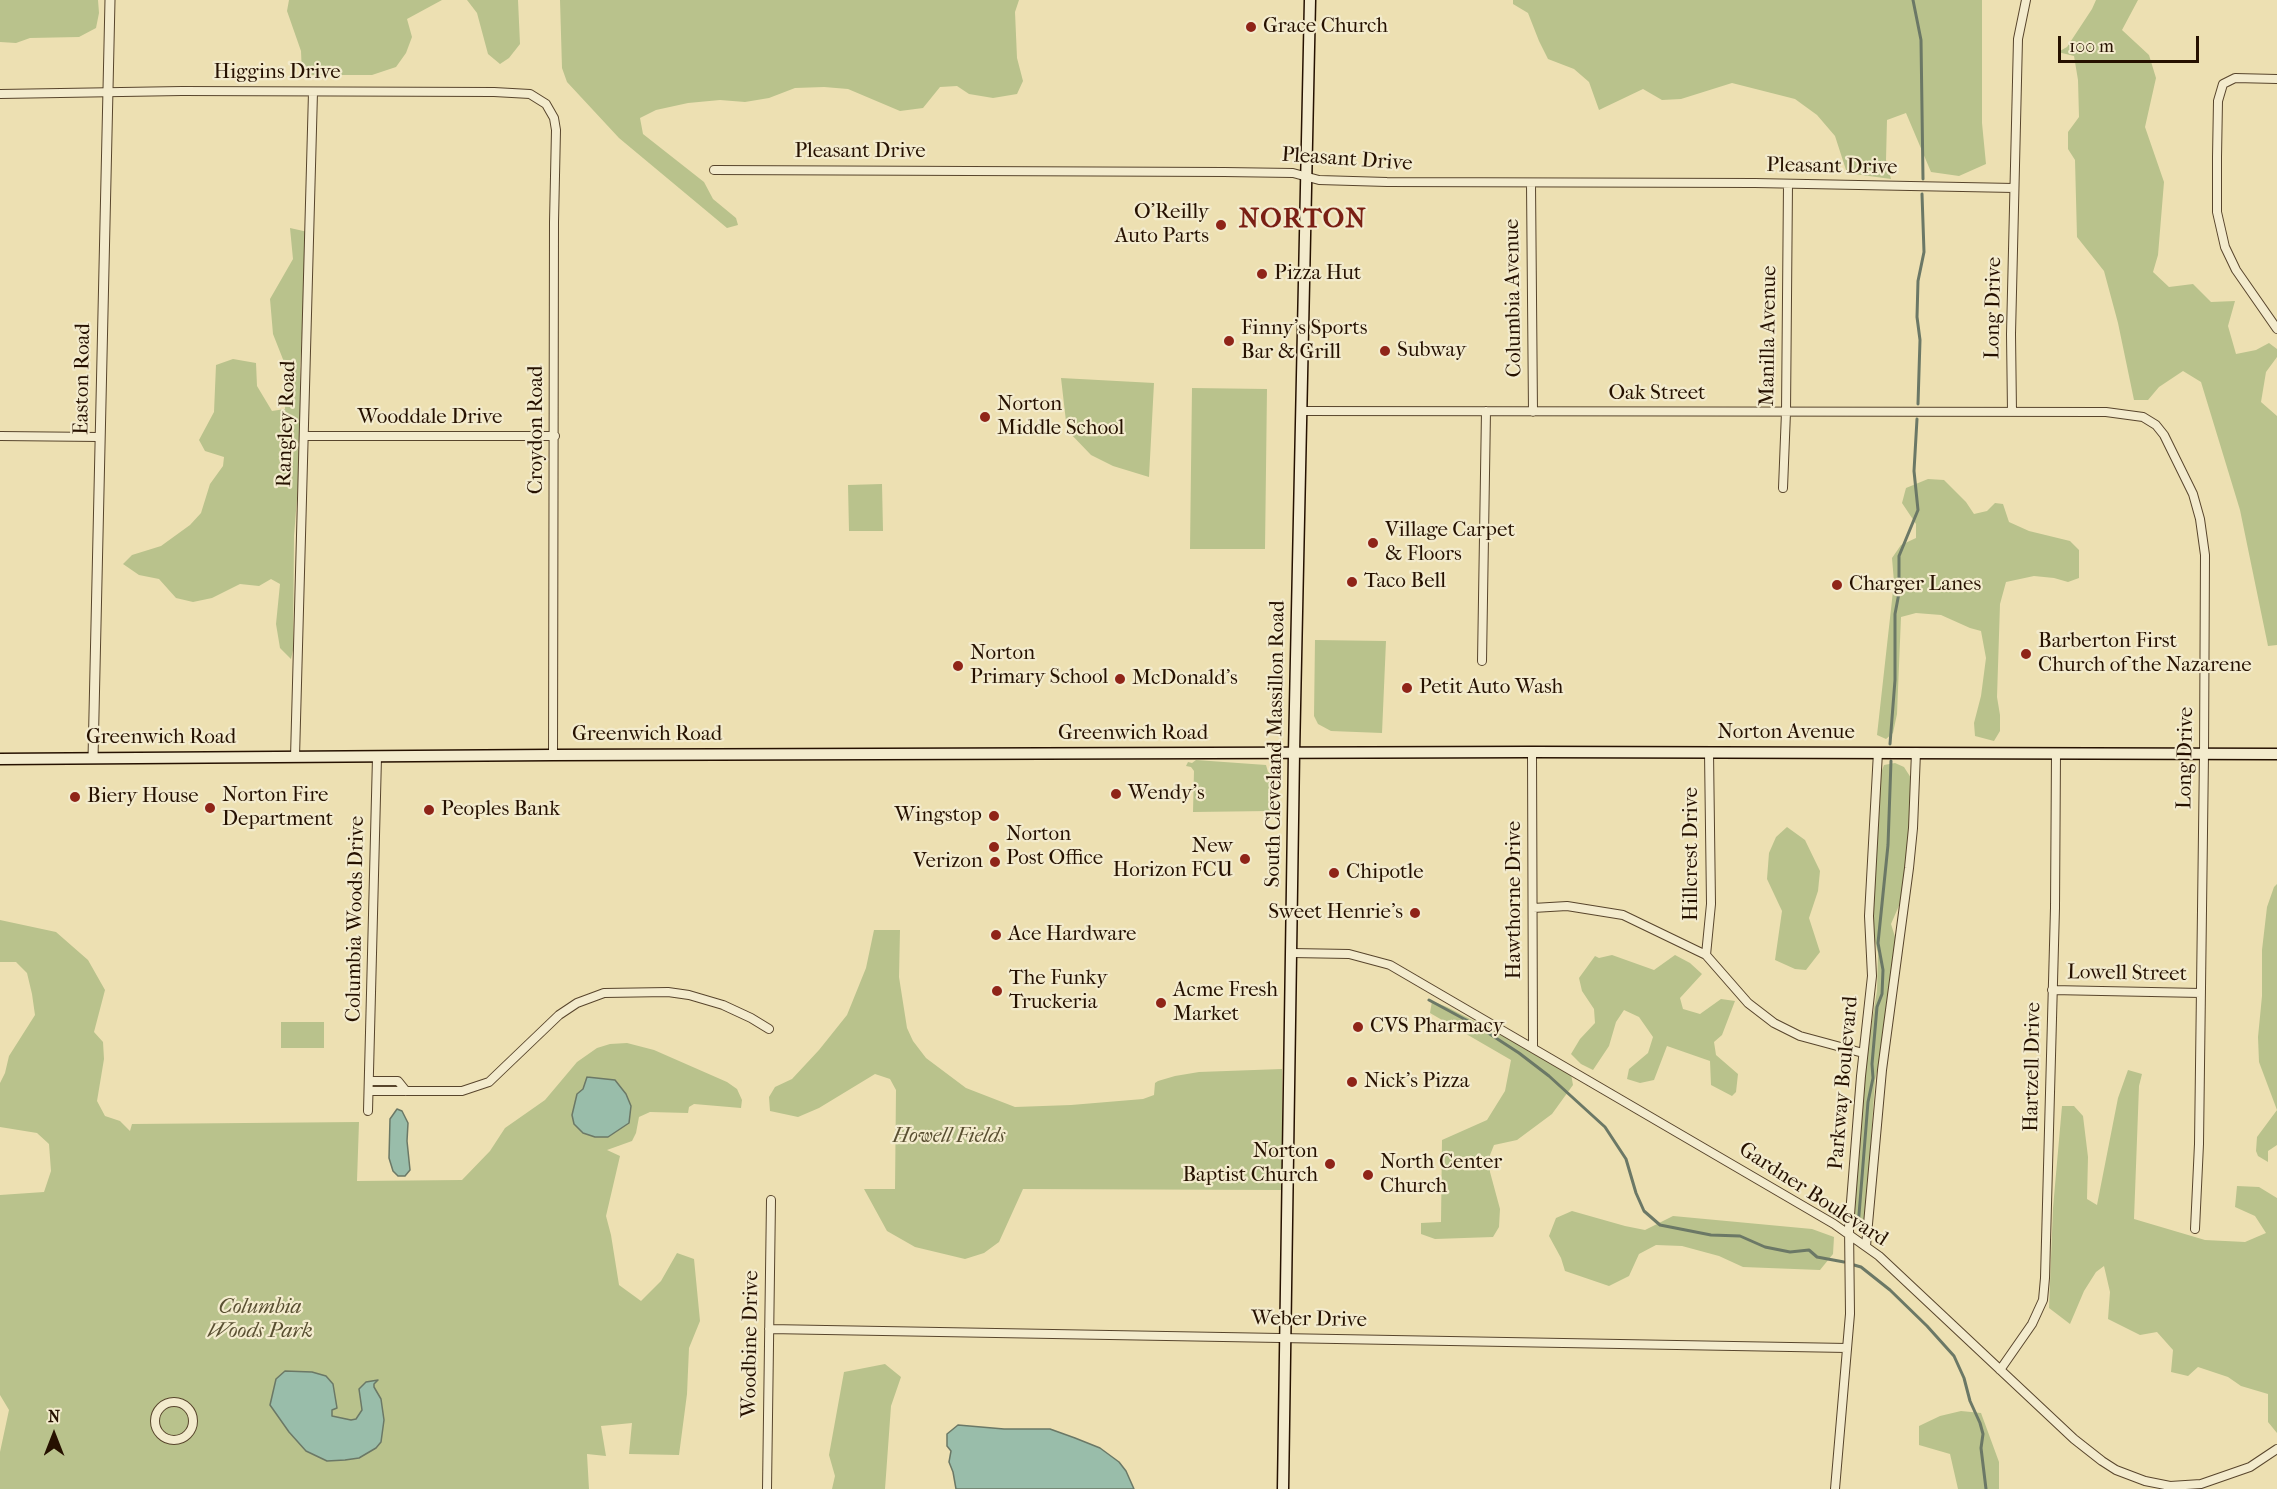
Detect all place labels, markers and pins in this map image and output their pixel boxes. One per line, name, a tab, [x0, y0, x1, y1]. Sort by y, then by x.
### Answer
place label: Grace Church	[1263, 14, 1388, 40]
marker: Grace Church	[1244, 20, 1258, 34]
place label: O'Reilly Auto Parts	[1115, 200, 1209, 250]
marker: O'Reilly Auto Parts	[1214, 218, 1228, 232]
place label: Pizza Hut	[1274, 261, 1361, 287]
marker: Pizza Hut	[1255, 267, 1269, 281]
place label: Finny's Sports Bar & Grill	[1241, 316, 1367, 366]
marker: Finny's Sports Bar & Grill	[1222, 334, 1236, 348]
place label: Subway	[1397, 338, 1466, 364]
marker: Subway	[1378, 344, 1392, 358]
place label: Norton Middle School	[997, 392, 1124, 442]
marker: Norton Middle School	[978, 410, 992, 424]
place label: Village Carpet & Floors	[1385, 518, 1515, 568]
marker: Village Carpet & Floors	[1366, 536, 1380, 550]
place label: Taco Bell	[1364, 569, 1446, 595]
place label: Charger Lanes	[1849, 572, 1981, 598]
marker: Taco Bell	[1345, 575, 1359, 589]
marker: Charger Lanes	[1830, 578, 1844, 592]
place label: Barberton First Church of the Nazarene	[2038, 629, 2252, 679]
place label: Norton Primary School	[970, 641, 1108, 691]
marker: Barberton First Church of the Nazarene	[2019, 647, 2033, 661]
marker: Norton Primary School	[951, 659, 965, 673]
place label: McDonald's	[1132, 666, 1238, 692]
marker: McDonald's	[1113, 672, 1127, 686]
place label: Petit Auto Wash	[1419, 675, 1563, 701]
marker: Petit Auto Wash	[1400, 681, 1414, 695]
place label: Wendy's	[1128, 781, 1205, 807]
place label: Norton Fire Department	[222, 783, 333, 833]
place label: Biery House	[87, 784, 199, 810]
marker: Wendy's	[1109, 787, 1123, 801]
marker: Biery House	[68, 790, 82, 804]
place label: Peoples Bank	[441, 797, 560, 823]
marker: Norton Fire Department	[203, 801, 217, 815]
marker: Peoples Bank	[422, 803, 436, 817]
place label: Wingstop	[895, 803, 982, 829]
marker: Wingstop	[987, 809, 1001, 823]
place label: Norton Post Office	[1006, 822, 1103, 872]
place label: New Horizon FCU	[1113, 834, 1233, 884]
marker: Norton Post Office	[987, 840, 1001, 854]
place label: Verizon	[913, 849, 983, 875]
marker: New Horizon FCU	[1238, 852, 1252, 866]
marker: Verizon	[988, 855, 1002, 869]
place label: Chipotle	[1346, 860, 1424, 886]
marker: Chipotle	[1327, 866, 1341, 880]
place label: Sweet Henrie's	[1268, 900, 1403, 926]
marker: Sweet Henrie's	[1408, 906, 1422, 920]
place label: Ace Hardware	[1008, 922, 1136, 948]
marker: Ace Hardware	[989, 928, 1003, 942]
place label: The Funky Truckeria	[1009, 966, 1107, 1016]
place label: Acme Fresh Market	[1173, 978, 1278, 1028]
marker: The Funky Truckeria	[990, 984, 1004, 998]
marker: Acme Fresh Market	[1154, 996, 1168, 1010]
place label: CVS Pharmacy	[1370, 1014, 1504, 1040]
marker: CVS Pharmacy	[1351, 1020, 1365, 1034]
place label: Nick's Pizza	[1364, 1069, 1470, 1095]
marker: Nick's Pizza	[1345, 1075, 1359, 1089]
place label: Norton Baptist Church	[1182, 1139, 1318, 1189]
place label: North Center Church	[1380, 1150, 1502, 1200]
marker: Norton Baptist Church	[1323, 1157, 1337, 1171]
marker: North Center Church	[1361, 1168, 1375, 1182]

